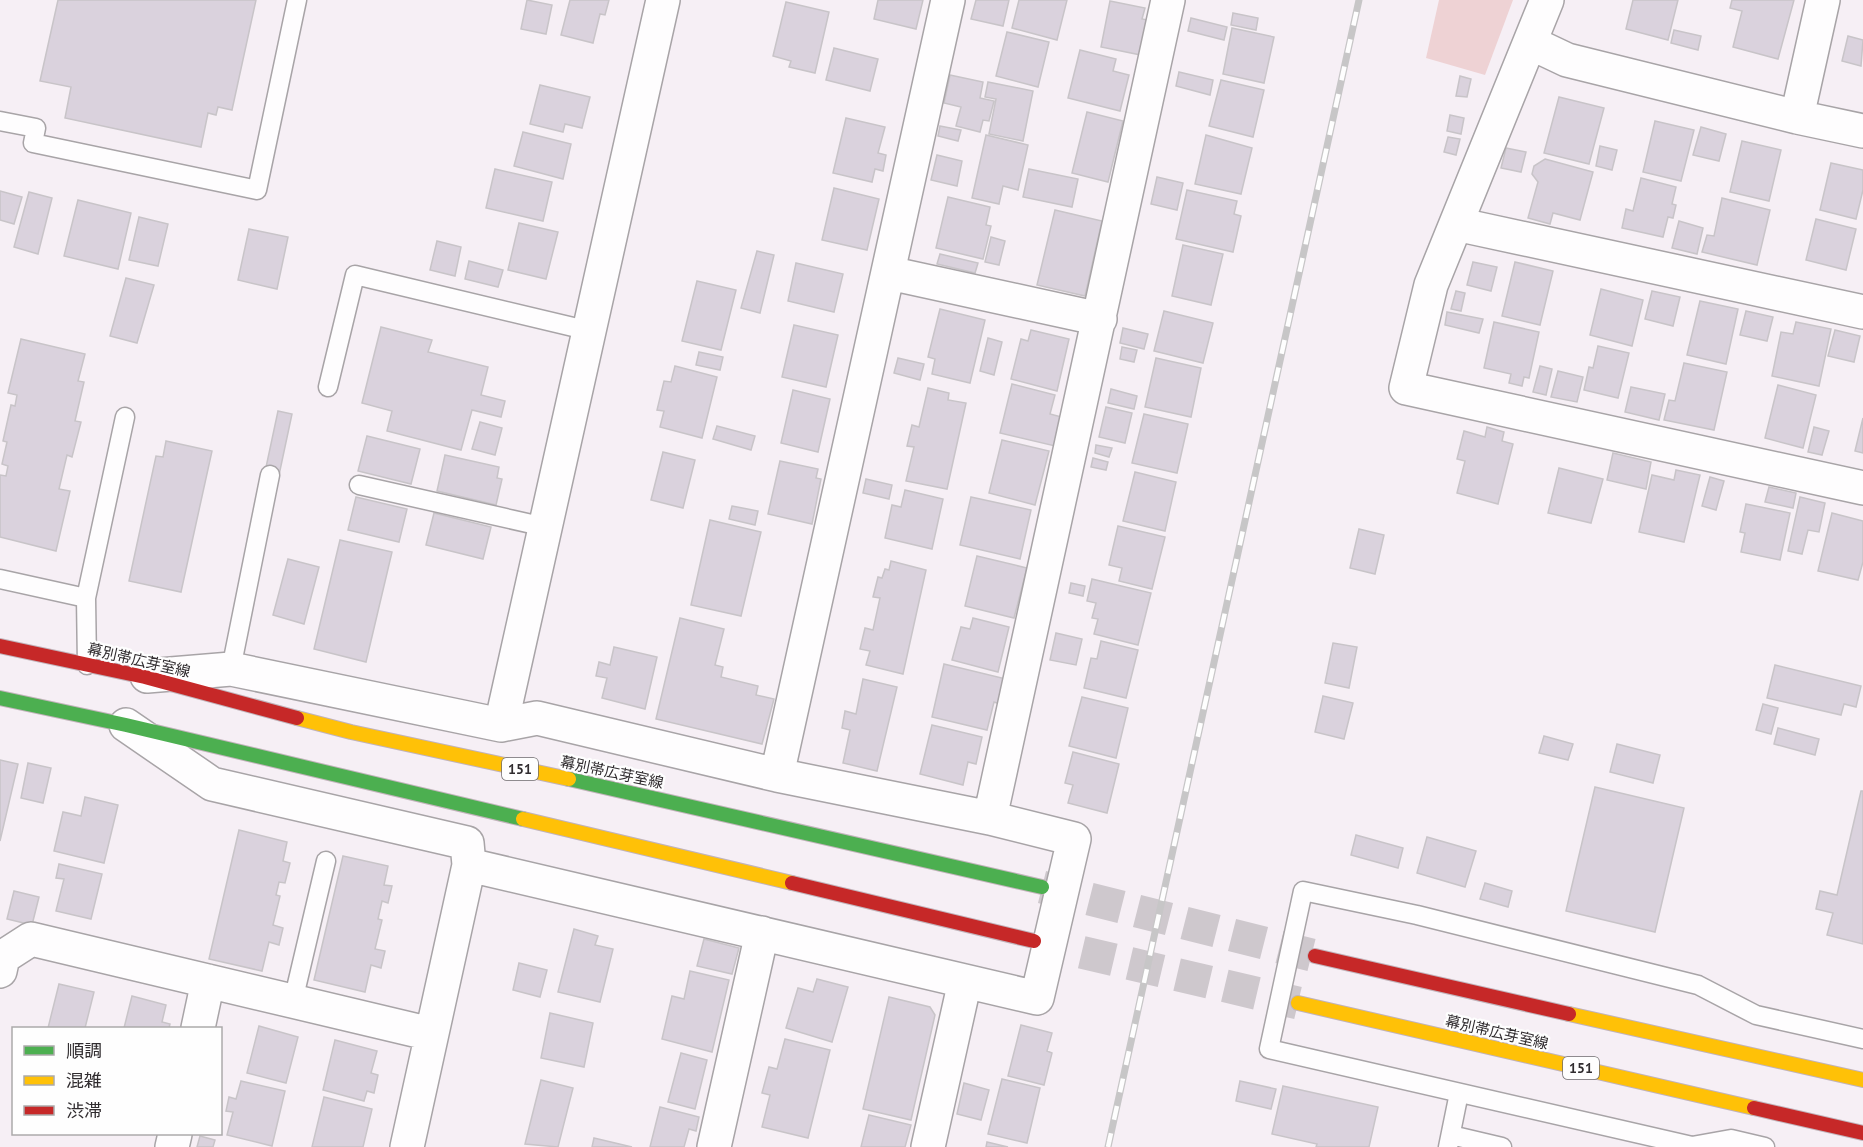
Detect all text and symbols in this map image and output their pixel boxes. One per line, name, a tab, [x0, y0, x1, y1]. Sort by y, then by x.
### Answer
street label: 幕別帯広芽室線	[86, 639, 192, 681]
street label: 幕別帯広芽室線	[559, 752, 665, 792]
road number: 151	[502, 758, 538, 780]
street label: 幕別帯広芽室線	[1444, 1011, 1550, 1053]
legend	[12, 1027, 222, 1135]
text: 順調	[66, 1039, 102, 1062]
road number: 151	[1563, 1057, 1599, 1079]
text: 混雑	[66, 1069, 102, 1092]
text: 渋滞	[66, 1099, 102, 1122]

